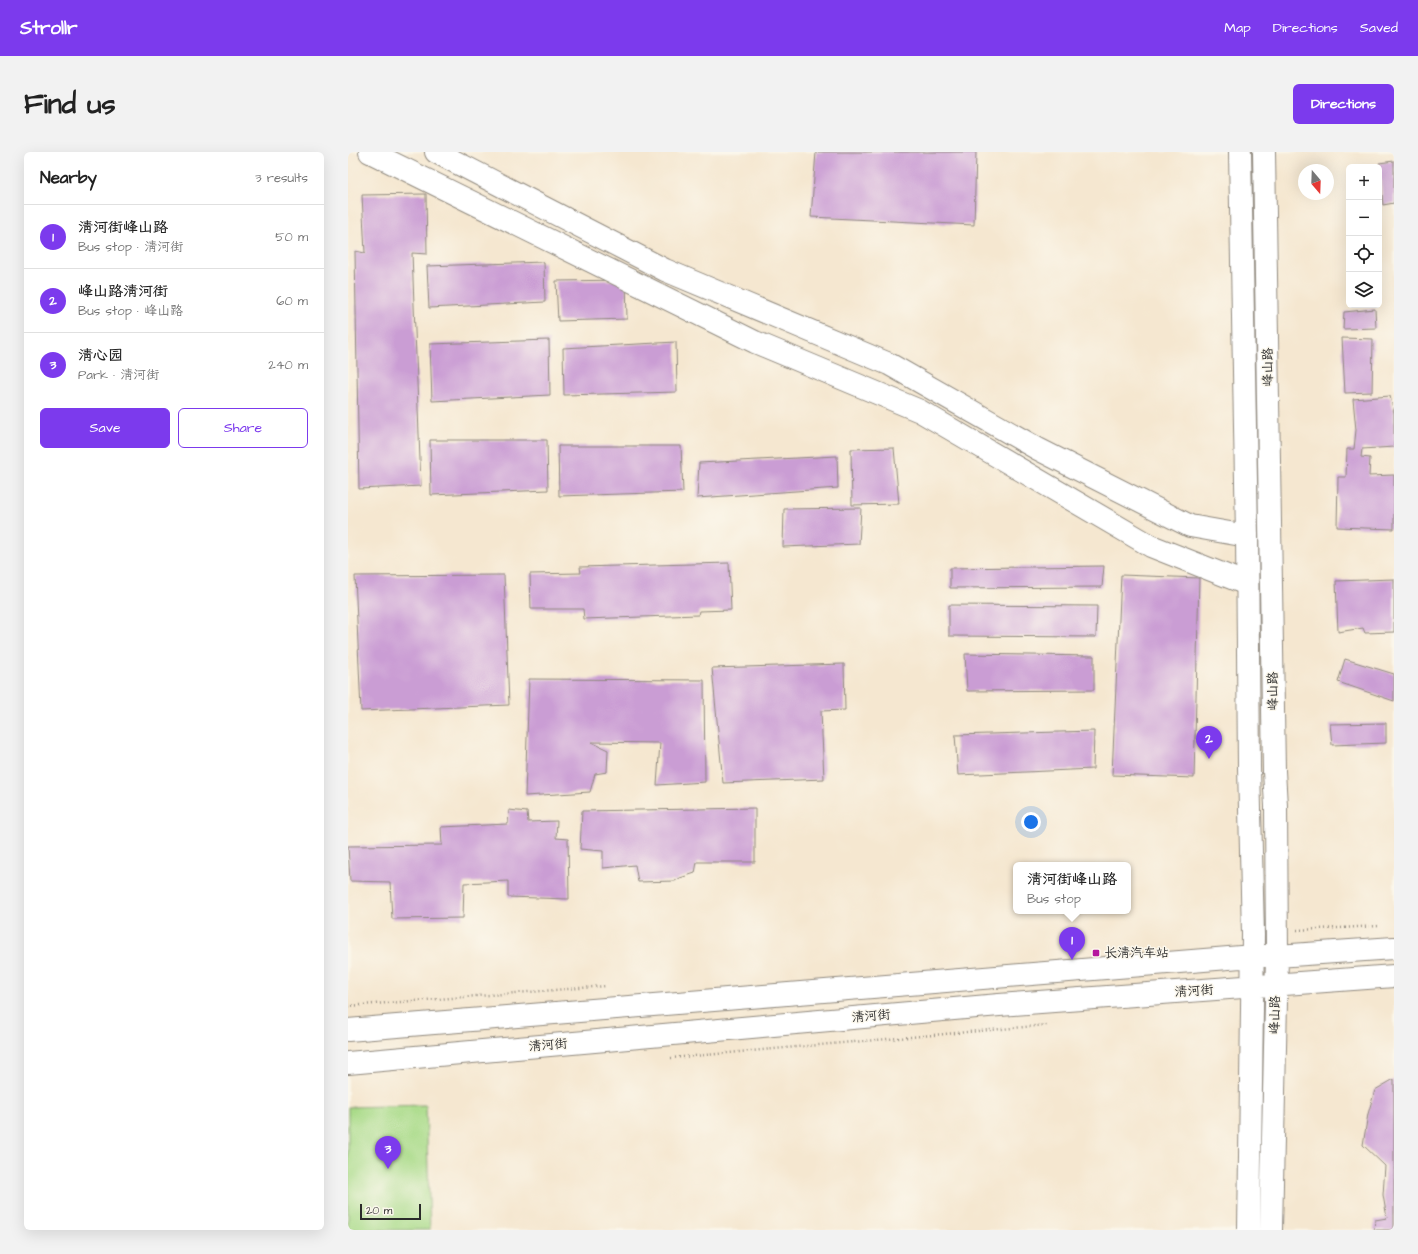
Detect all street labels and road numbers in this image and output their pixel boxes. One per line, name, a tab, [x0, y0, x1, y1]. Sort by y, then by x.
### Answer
street label: 峰山路	[1259, 347, 1277, 387]
street label: 峰山路	[1264, 671, 1282, 711]
street label: 清河街	[1174, 981, 1214, 1001]
street label: 峰山路	[1266, 995, 1284, 1035]
street label: 清河街	[851, 1005, 891, 1027]
street label: 清河街	[528, 1034, 568, 1056]

